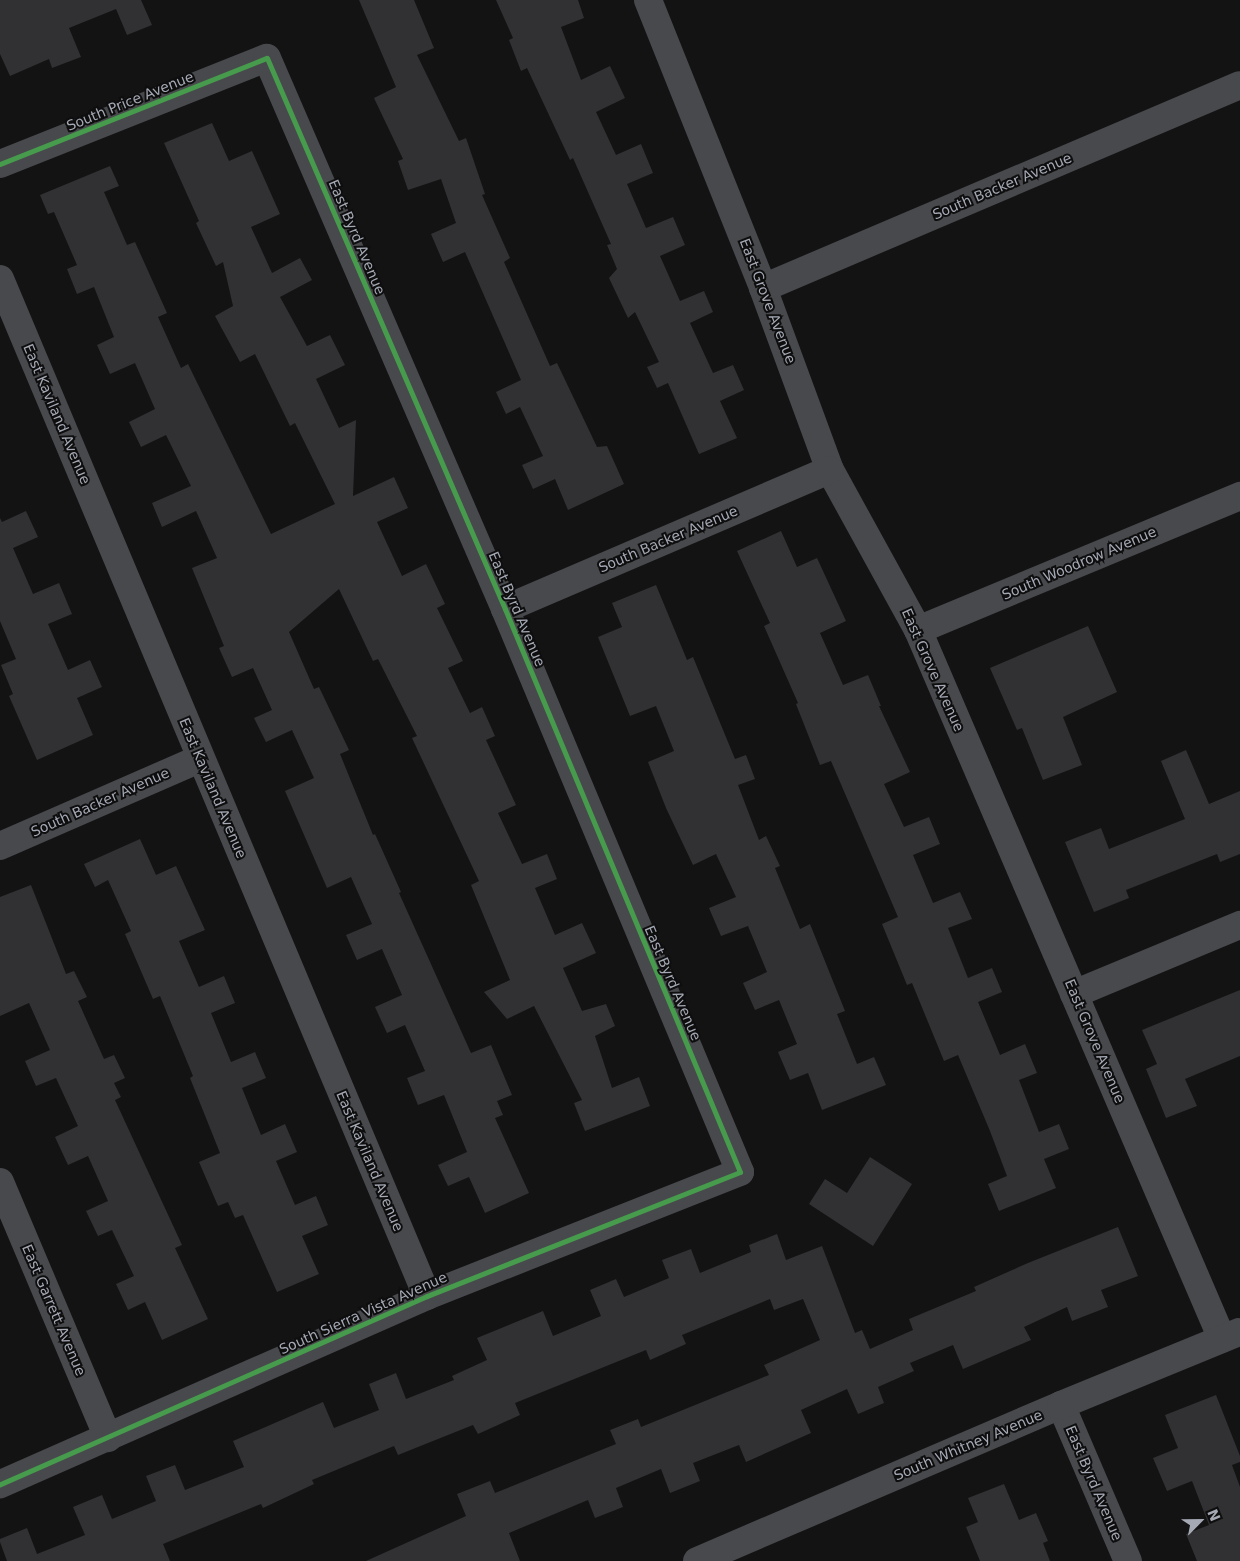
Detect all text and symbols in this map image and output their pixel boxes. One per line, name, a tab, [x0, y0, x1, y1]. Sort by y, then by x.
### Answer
street label: South Price Avenue	[64, 68, 196, 134]
street label: South Backer Avenue	[930, 149, 1074, 223]
street label: East Byrd Avenue	[325, 177, 389, 297]
street label: East Grove Avenue	[736, 236, 800, 366]
street label: East Kaviland Avenue	[20, 341, 94, 487]
street label: South Backer Avenue	[596, 502, 740, 576]
street label: South Woodrow Avenue	[999, 523, 1159, 603]
street label: East Byrd Avenue	[485, 549, 549, 669]
street label: East Grove Avenue	[898, 606, 968, 734]
street label: East Kaviland Avenue	[176, 715, 250, 861]
street label: South Backer Avenue	[28, 764, 172, 840]
street label: East Byrd Avenue	[641, 923, 705, 1043]
street label: East Grove Avenue	[1061, 977, 1129, 1105]
street label: East Kaviland Avenue	[333, 1088, 407, 1234]
street label: East Garrett Avenue	[19, 1242, 89, 1378]
street label: South Sierra Vista Avenue	[277, 1268, 449, 1358]
street label: South Whitney Avenue	[891, 1406, 1045, 1484]
street label: East Byrd Avenue	[1062, 1423, 1126, 1543]
north arrow	[1175, 1496, 1225, 1546]
text: N	[1204, 1507, 1223, 1524]

